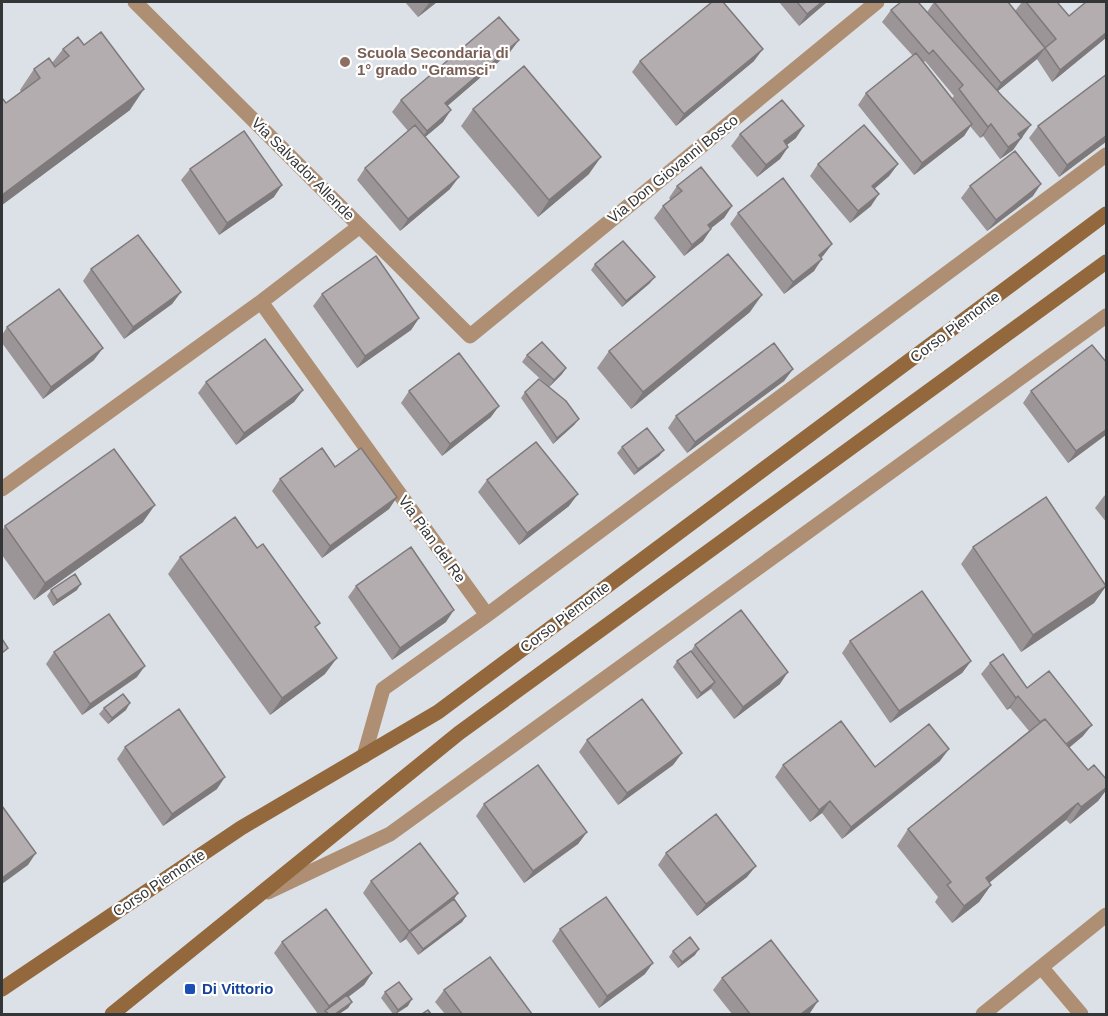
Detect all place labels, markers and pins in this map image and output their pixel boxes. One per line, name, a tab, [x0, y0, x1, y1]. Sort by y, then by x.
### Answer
place label: Scuola Secondaria di 1° grado "Gramsci"	[357, 44, 509, 78]
marker: Scuola Secondaria di 1° grado "Gramsci"	[338, 55, 352, 69]
place label: Di Vittorio	[202, 980, 273, 997]
marker: Di Vittorio	[183, 982, 197, 996]

